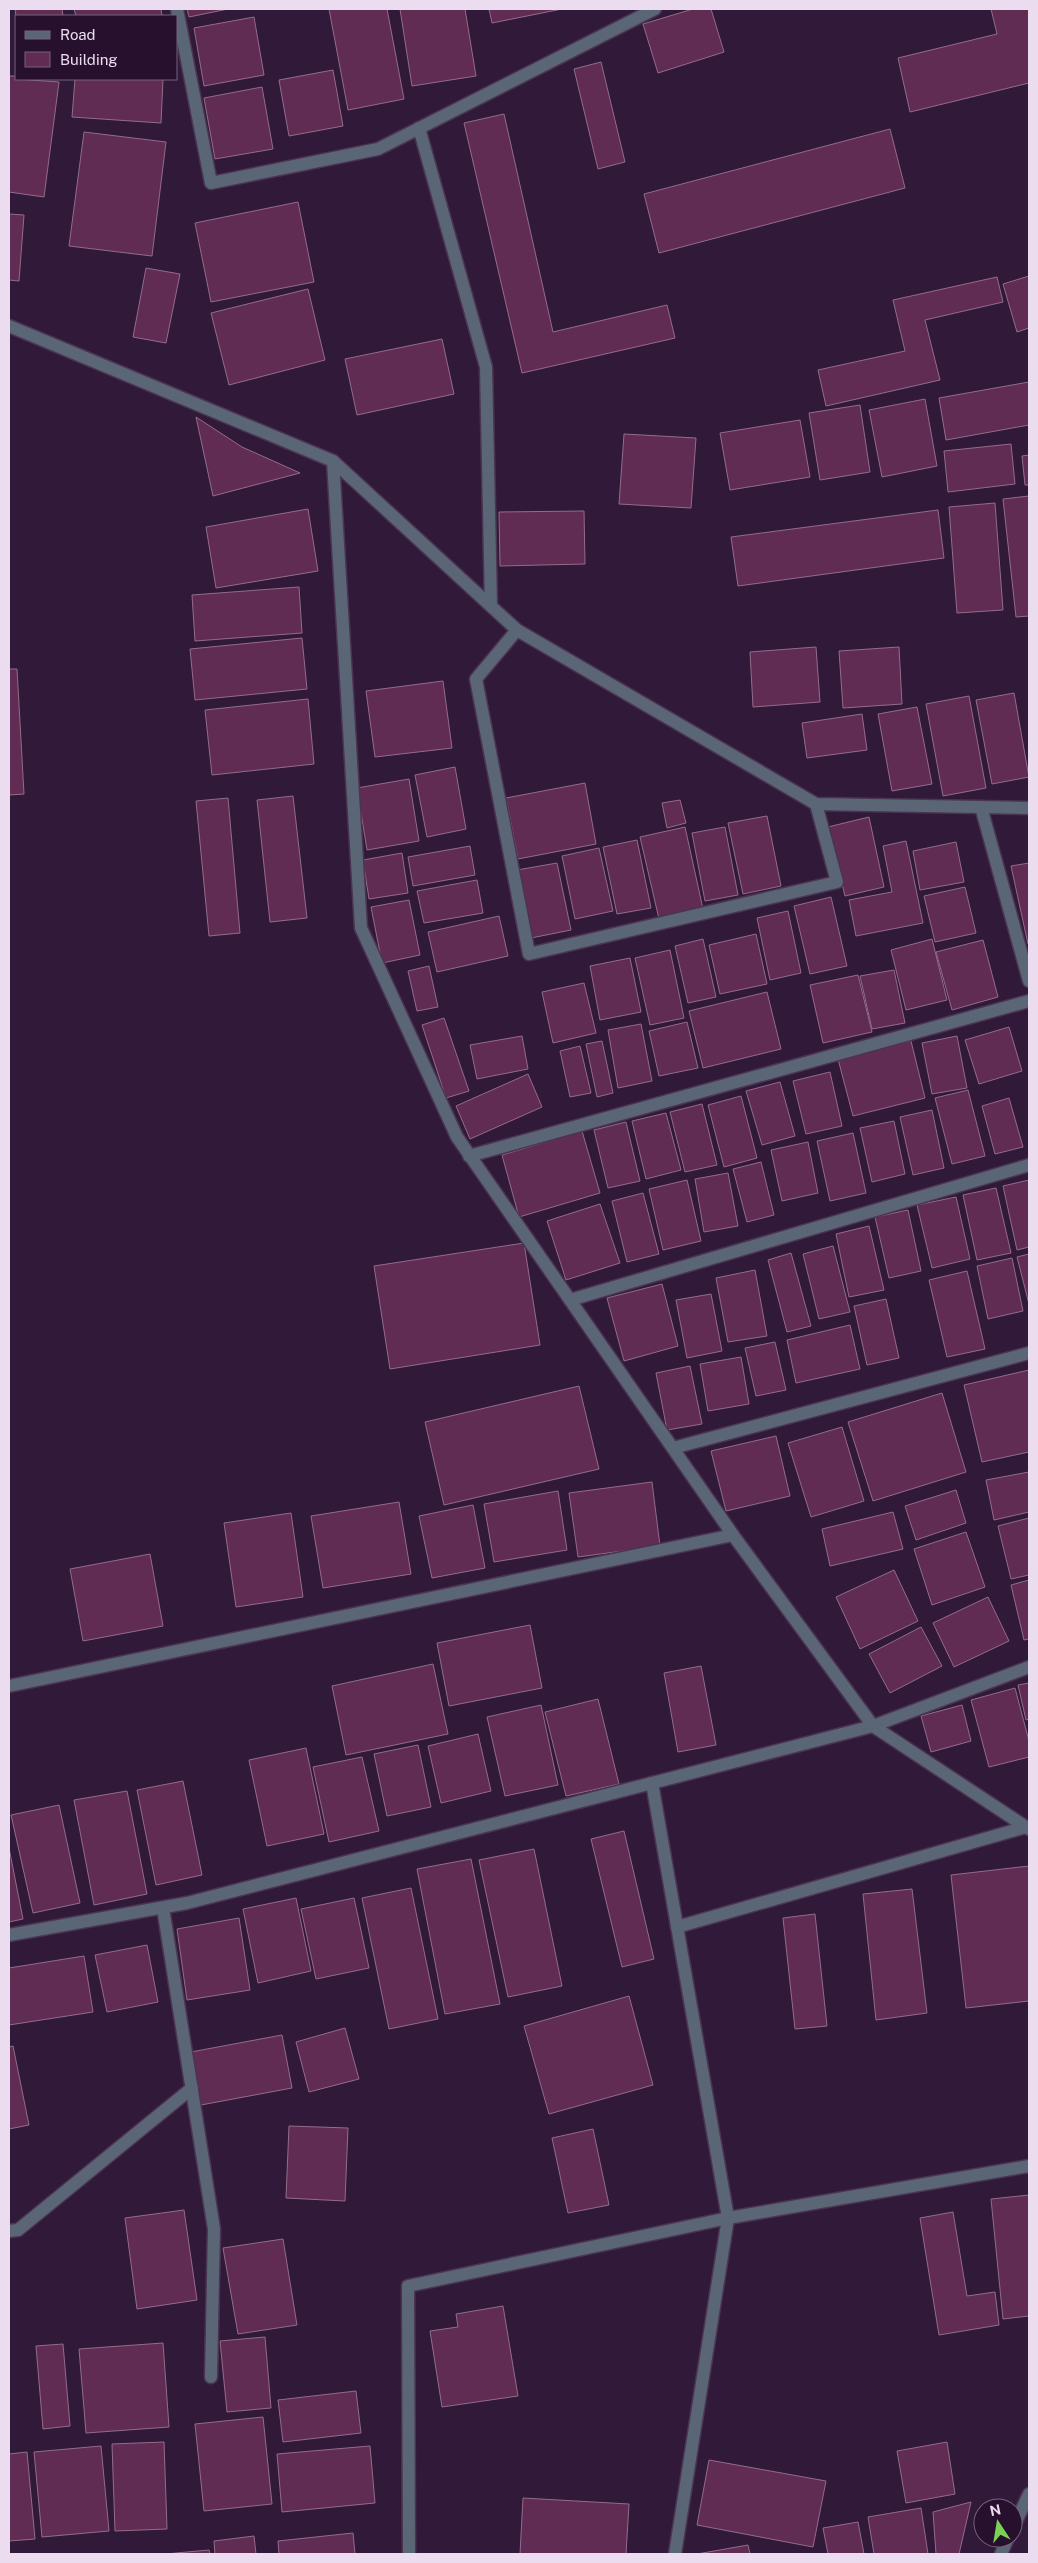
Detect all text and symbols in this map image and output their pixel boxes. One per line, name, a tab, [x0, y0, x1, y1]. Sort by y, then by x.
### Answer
legend	[15, 15, 178, 80]
text: Road	[60, 26, 96, 43]
text: Building	[60, 51, 118, 68]
north arrow	[973, 2498, 1023, 2548]
text: N	[988, 2501, 1002, 2519]

